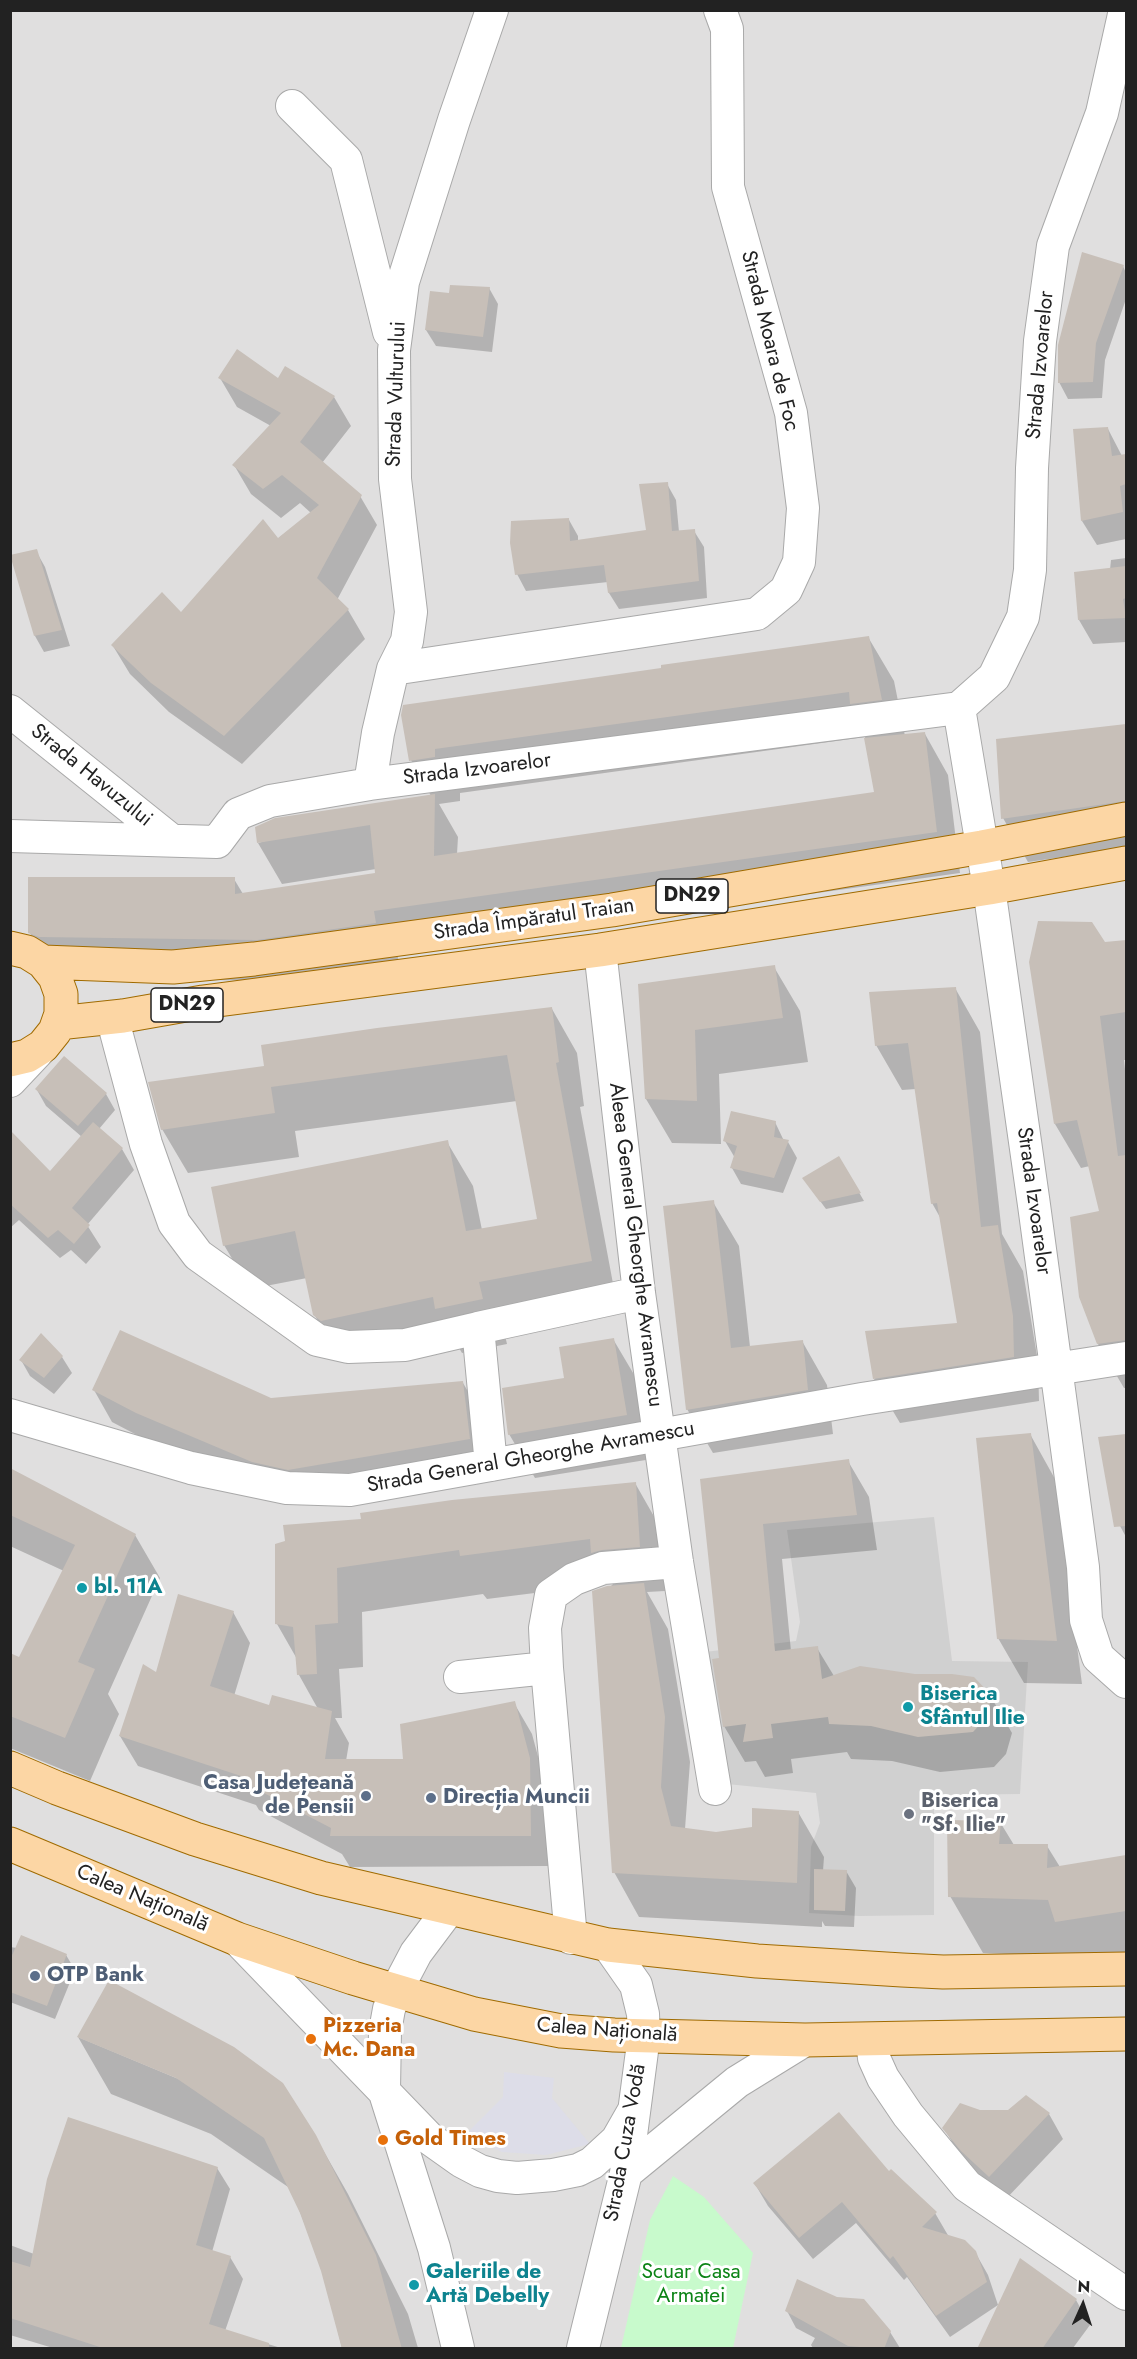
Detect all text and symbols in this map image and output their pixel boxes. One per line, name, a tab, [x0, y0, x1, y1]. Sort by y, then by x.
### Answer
street label: Strada Moara de Foc	[734, 248, 804, 434]
street label: Strada Izvoarelor	[1022, 290, 1060, 440]
street label: Strada Vulturului	[382, 321, 412, 467]
street label: Strada Havuzului	[25, 719, 157, 833]
street label: Strada Izvoarelor	[402, 748, 552, 792]
road number: DN29	[656, 879, 728, 913]
street label: Strada Împăratul Traian	[432, 893, 636, 947]
road number: DN29	[151, 988, 223, 1022]
street label: Aleea General Gheorghe Avramescu	[603, 1081, 667, 1409]
street label: Strada Izvoarelor	[1010, 1125, 1056, 1277]
street label: Strada General Gheorghe Avramescu	[365, 1417, 697, 1499]
place label: bl. 11A	[94, 1575, 163, 1601]
marker: bl. 11A	[75, 1581, 89, 1595]
place label: Biserica Sfântul Ilie	[920, 1682, 1025, 1732]
marker: Biserica Sfântul Ilie	[901, 1700, 915, 1714]
place label: Casa Județeană de Pensii	[203, 1771, 354, 1821]
place label: Direcția Muncii	[443, 1785, 590, 1811]
marker: Casa Județeană de Pensii	[359, 1789, 373, 1803]
place label: Biserica "Sf. Ilie"	[921, 1789, 1006, 1839]
marker: Direcția Muncii	[424, 1791, 438, 1805]
marker: Biserica "Sf. Ilie"	[902, 1807, 916, 1821]
street label: Calea Națională	[72, 1860, 212, 1938]
place label: OTP Bank	[47, 1963, 144, 1989]
marker: OTP Bank	[28, 1969, 42, 1983]
place label: Pizzeria Mc. Dana	[323, 2014, 415, 2064]
street label: Calea Națională	[536, 2014, 678, 2048]
marker: Pizzeria Mc. Dana	[304, 2032, 318, 2046]
street label: Strada Cuza Vodă	[600, 2062, 652, 2224]
place label: Gold Times	[395, 2127, 506, 2153]
marker: Gold Times	[376, 2133, 390, 2147]
place label: Galeriile de Artă Debelly	[426, 2260, 549, 2310]
park label: Scuar Casa Armatei	[641, 2260, 741, 2310]
north arrow	[1053, 2275, 1113, 2335]
text: N	[1077, 2275, 1091, 2298]
marker: Galeriile de Artă Debelly	[407, 2278, 421, 2292]

